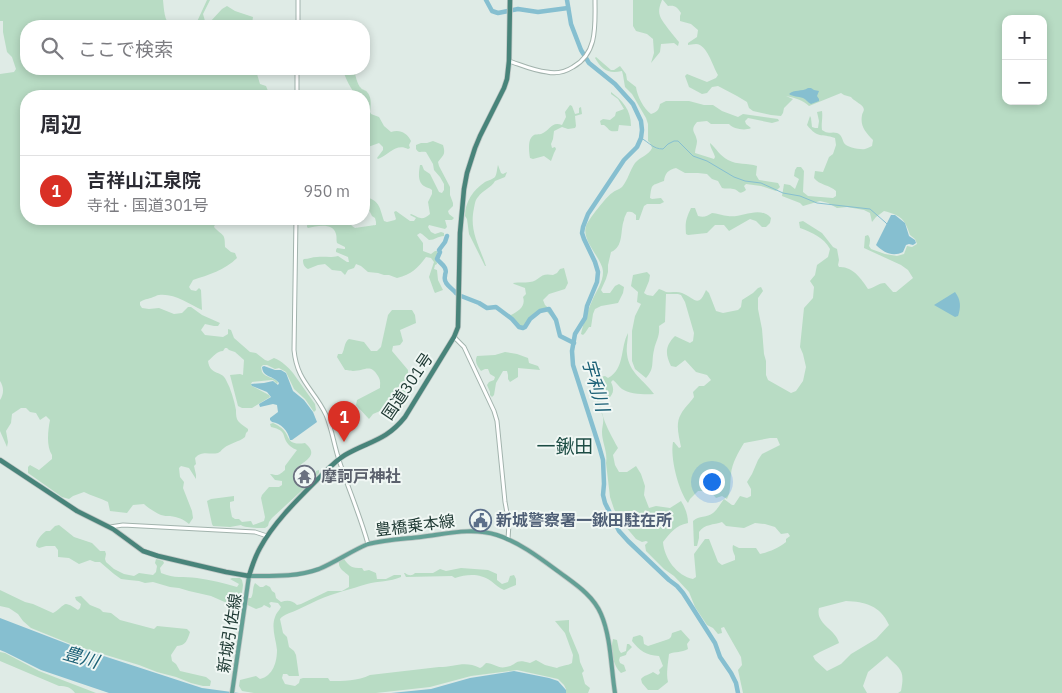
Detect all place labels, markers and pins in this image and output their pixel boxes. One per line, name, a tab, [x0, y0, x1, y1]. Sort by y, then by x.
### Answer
pin: 1	[328, 401, 360, 442]
temple icon: 摩訶戸神社	[293, 464, 317, 488]
place label: 摩訶戸神社	[321, 466, 401, 486]
public building icon: 新城警察署一鍬田駐在所	[468, 508, 492, 532]
place label: 新城警察署一鍬田駐在所	[496, 510, 672, 530]

